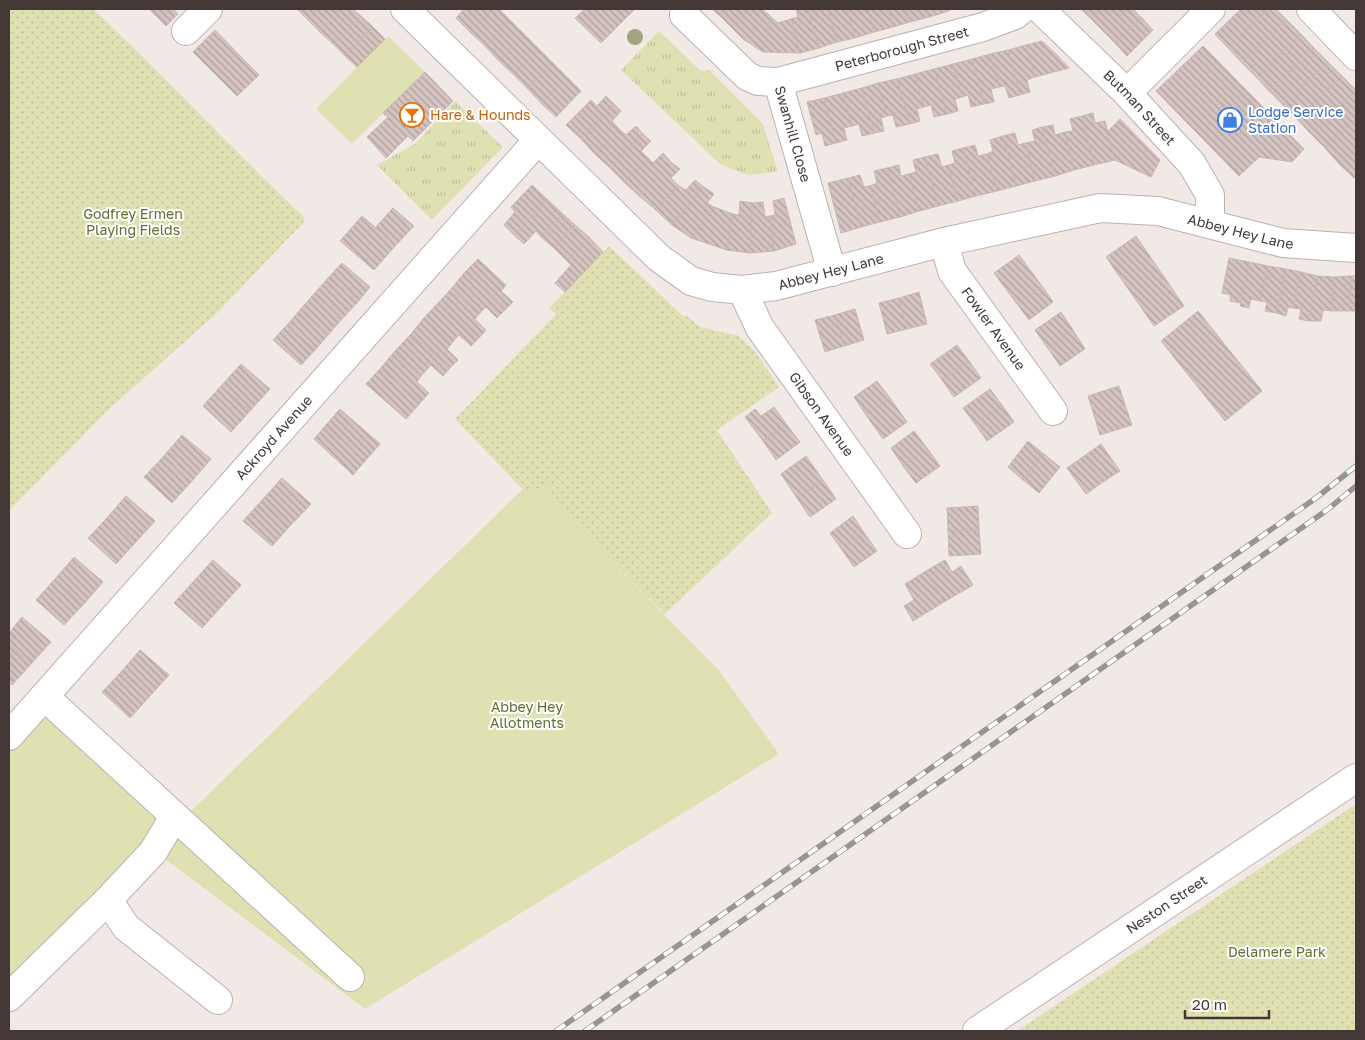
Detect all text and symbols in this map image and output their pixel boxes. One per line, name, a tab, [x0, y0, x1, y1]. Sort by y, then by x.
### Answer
street label: Peterborough Street	[833, 22, 970, 74]
street label: Butman Street	[1100, 66, 1179, 148]
street label: Swanhill Close	[772, 84, 815, 184]
bar icon: Hare & Hounds	[399, 102, 425, 128]
place label: Lodge Service Station	[1248, 103, 1343, 136]
place label: Hare & Hounds	[430, 106, 531, 123]
shop icon: Lodge Service Station	[1217, 107, 1243, 133]
park label: Godfrey Ermen Playing Fields	[83, 205, 183, 238]
street label: Abbey Hey Lane	[1186, 210, 1294, 252]
street label: Abbey Hey Lane	[776, 249, 885, 293]
street label: Fowler Avenue	[958, 283, 1030, 373]
street label: Gibson Avenue	[786, 368, 858, 459]
street label: Ackroyd Avenue	[231, 391, 316, 483]
park label: Abbey Hey Allotments	[490, 698, 564, 731]
street label: Neston Street	[1123, 871, 1210, 937]
park label: Delamere Park	[1228, 943, 1326, 960]
scale bar	[1185, 988, 1269, 1020]
text: 20 m	[1192, 995, 1227, 1013]

